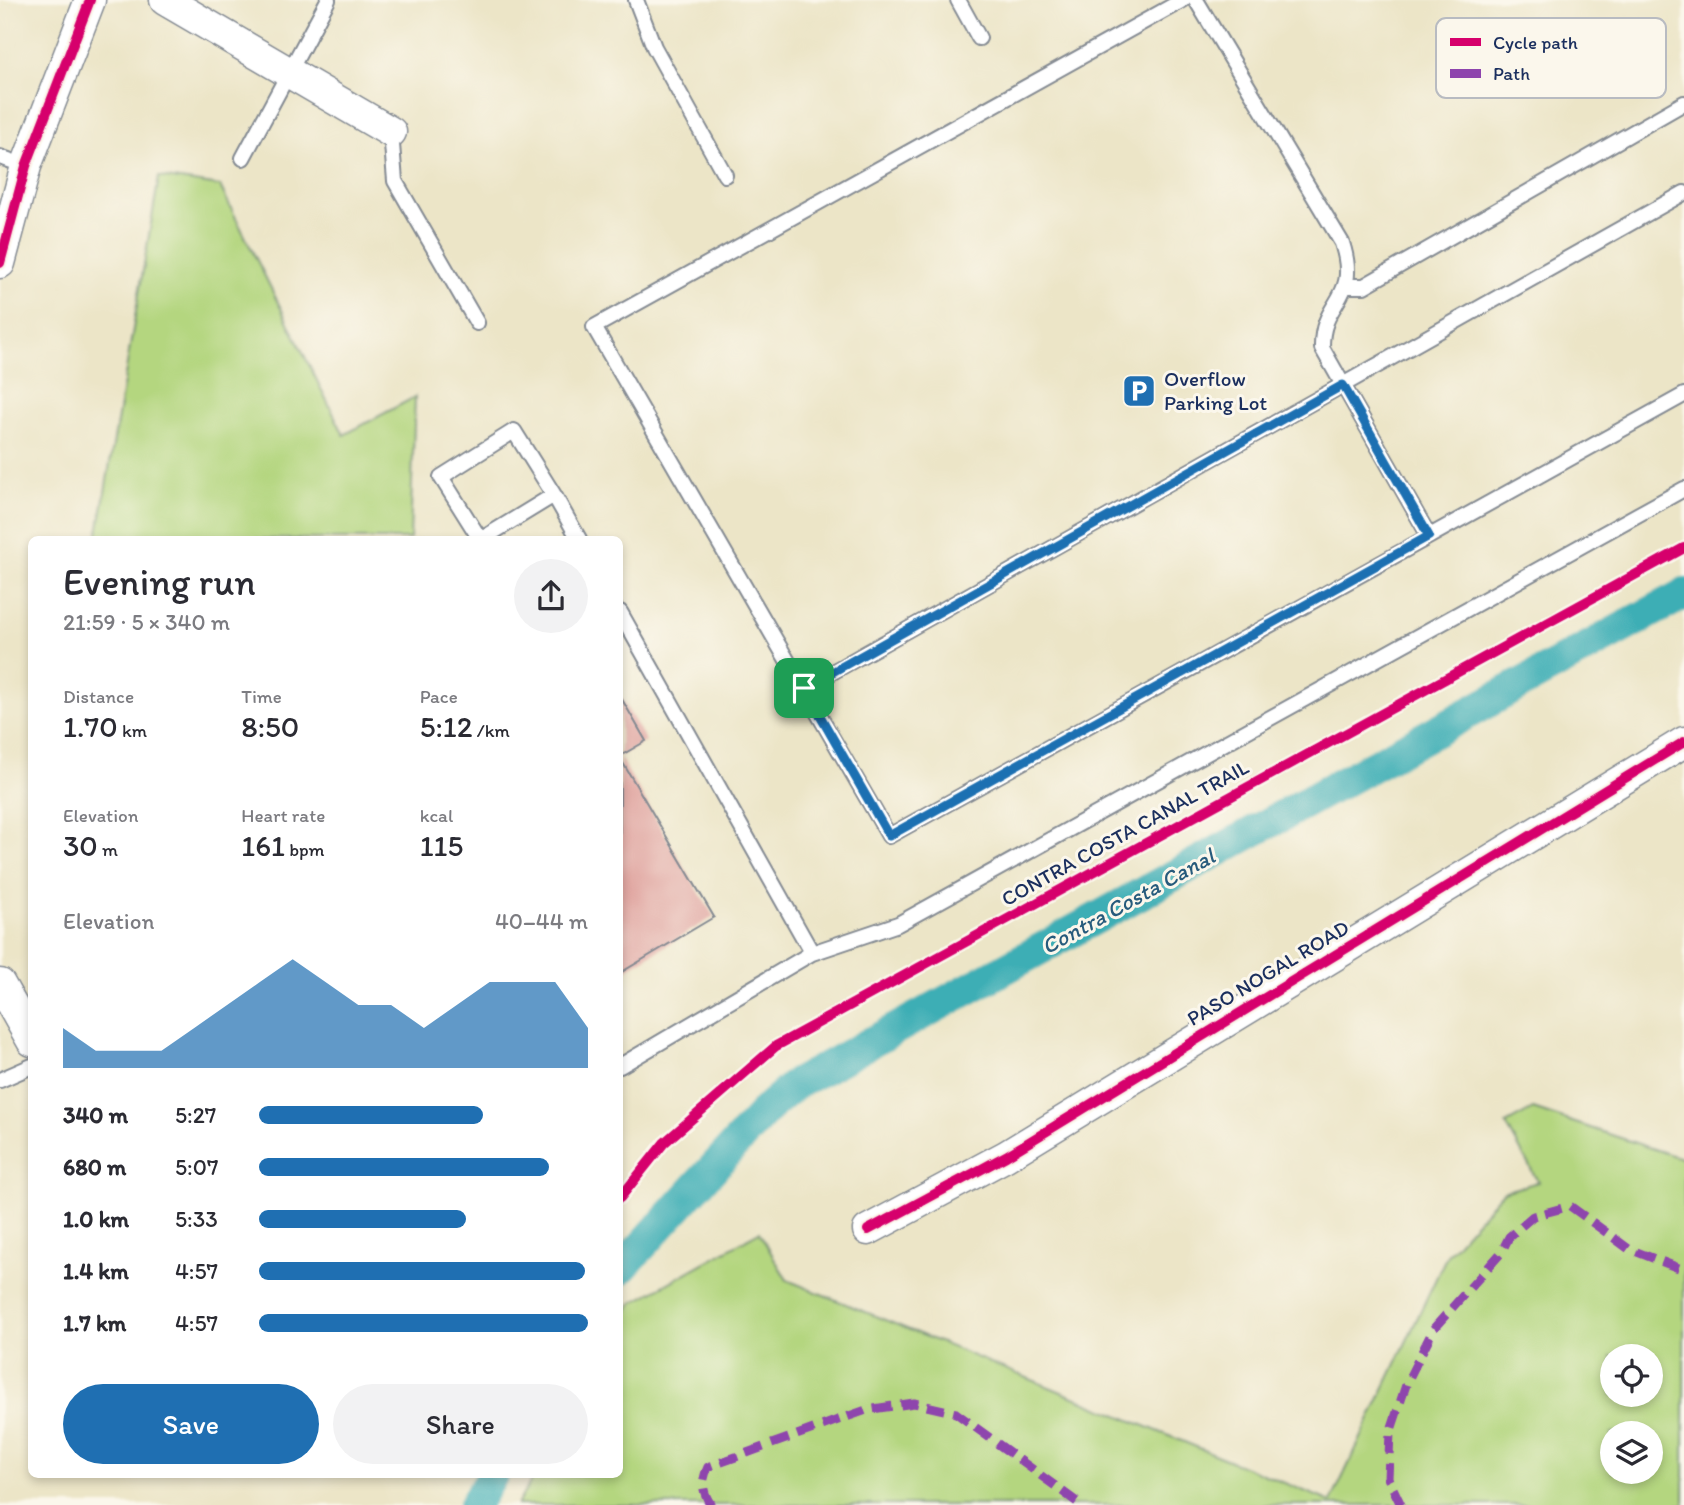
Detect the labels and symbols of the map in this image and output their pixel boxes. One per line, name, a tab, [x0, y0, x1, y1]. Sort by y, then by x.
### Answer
legend	[1436, 18, 1666, 98]
text: Cycle path	[1493, 31, 1578, 54]
text: Path	[1493, 62, 1530, 85]
place label: Overflow Parking Lot	[1164, 366, 1267, 415]
parking icon: Overflow Parking Lot	[1120, 372, 1158, 410]
pin	[774, 658, 834, 718]
street label: CONTRA COSTA CANAL TRAIL	[997, 754, 1253, 911]
water label: Contra Costa Canal	[1036, 841, 1221, 960]
street label: PASO NOGAL ROAD	[1182, 914, 1353, 1031]

